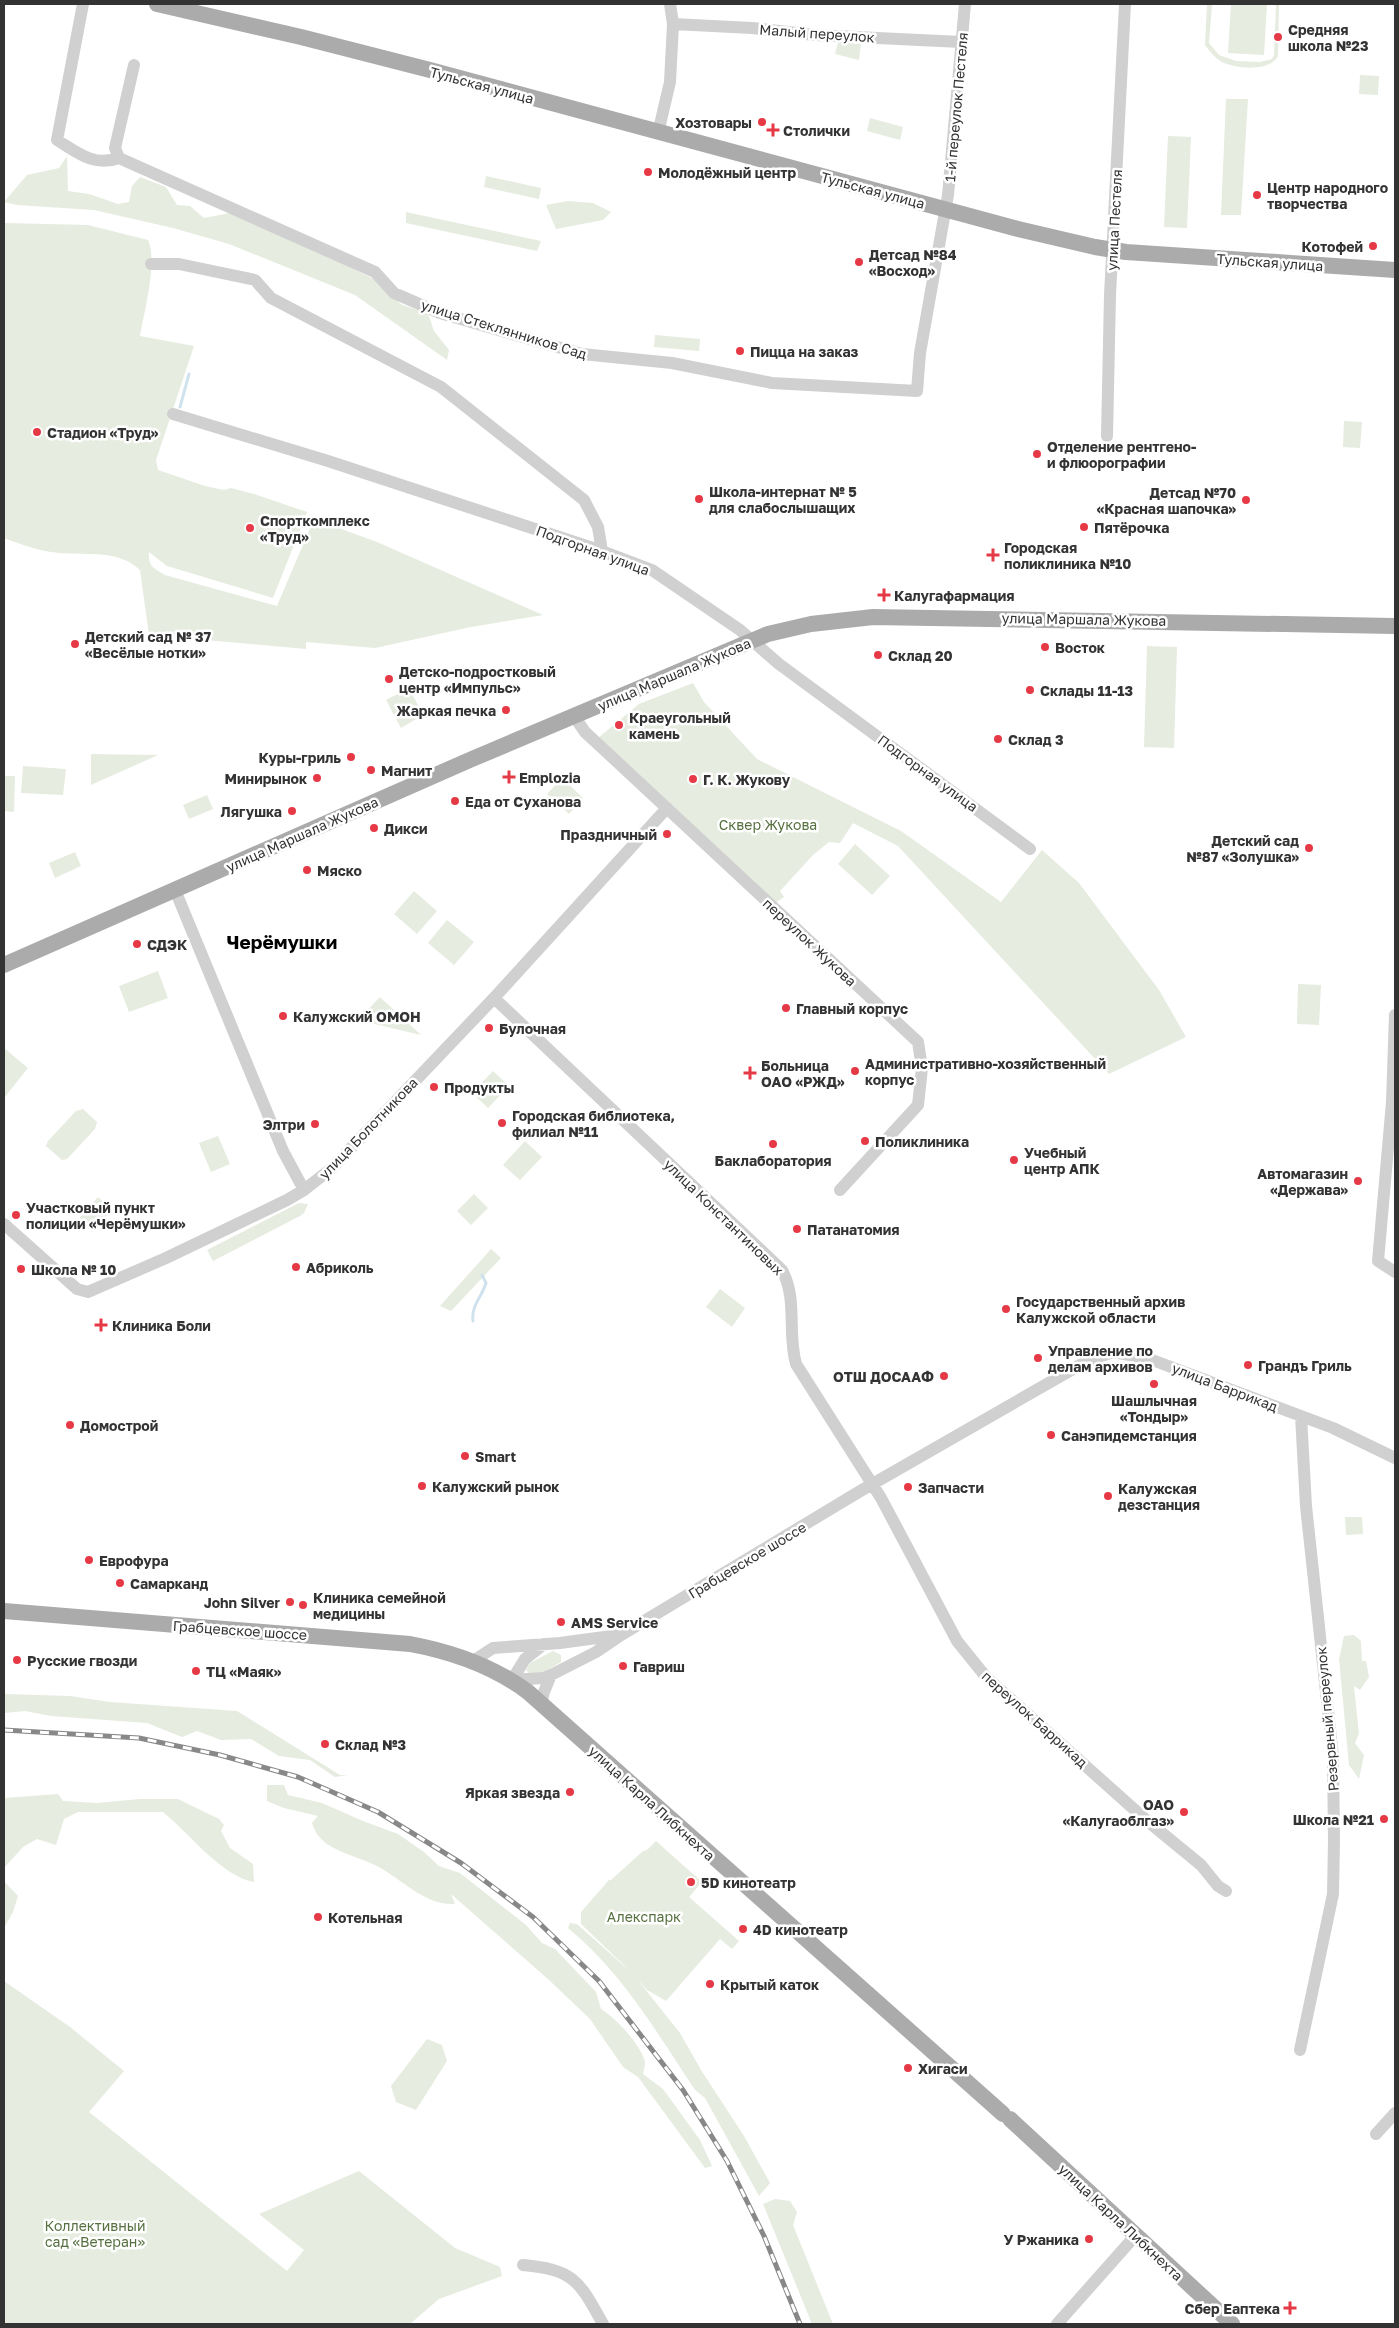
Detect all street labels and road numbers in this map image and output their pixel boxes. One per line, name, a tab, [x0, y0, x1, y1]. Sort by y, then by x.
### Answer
street label: Малый переулок	[759, 20, 875, 46]
street label: 1-й переулок Пестеля	[941, 32, 971, 182]
street label: Тульская улица	[428, 63, 536, 107]
street label: Тульская улица	[819, 168, 927, 212]
street label: улица Пестеля	[1103, 169, 1125, 271]
street label: Тульская улица	[1216, 250, 1324, 274]
street label: улица Стеклянников Сад	[419, 296, 589, 362]
street label: Подгорная улица	[534, 522, 652, 578]
street label: улица Маршала Жукова	[1002, 609, 1166, 629]
street label: улица Маршала Жукова	[595, 634, 753, 714]
street label: Подгорная улица	[875, 731, 981, 815]
street label: улица Маршала Жукова	[223, 793, 381, 875]
street label: переулок Жукова	[760, 894, 860, 990]
street label: улица Болотникова	[315, 1074, 421, 1182]
street label: улица Константиновых	[661, 1155, 788, 1279]
street label: улица Баррикад	[1170, 1359, 1281, 1415]
street label: Грабцевское шоссе	[685, 1518, 809, 1602]
street label: Грабцевское шоссе	[172, 1617, 308, 1643]
street label: Резервный переулок	[1312, 1646, 1342, 1792]
street label: переулок Баррикад	[979, 1667, 1092, 1771]
street label: улица Карла Либкнехта	[585, 1742, 719, 1864]
street label: улица Карла Либкнехта	[1055, 2160, 1187, 2284]

